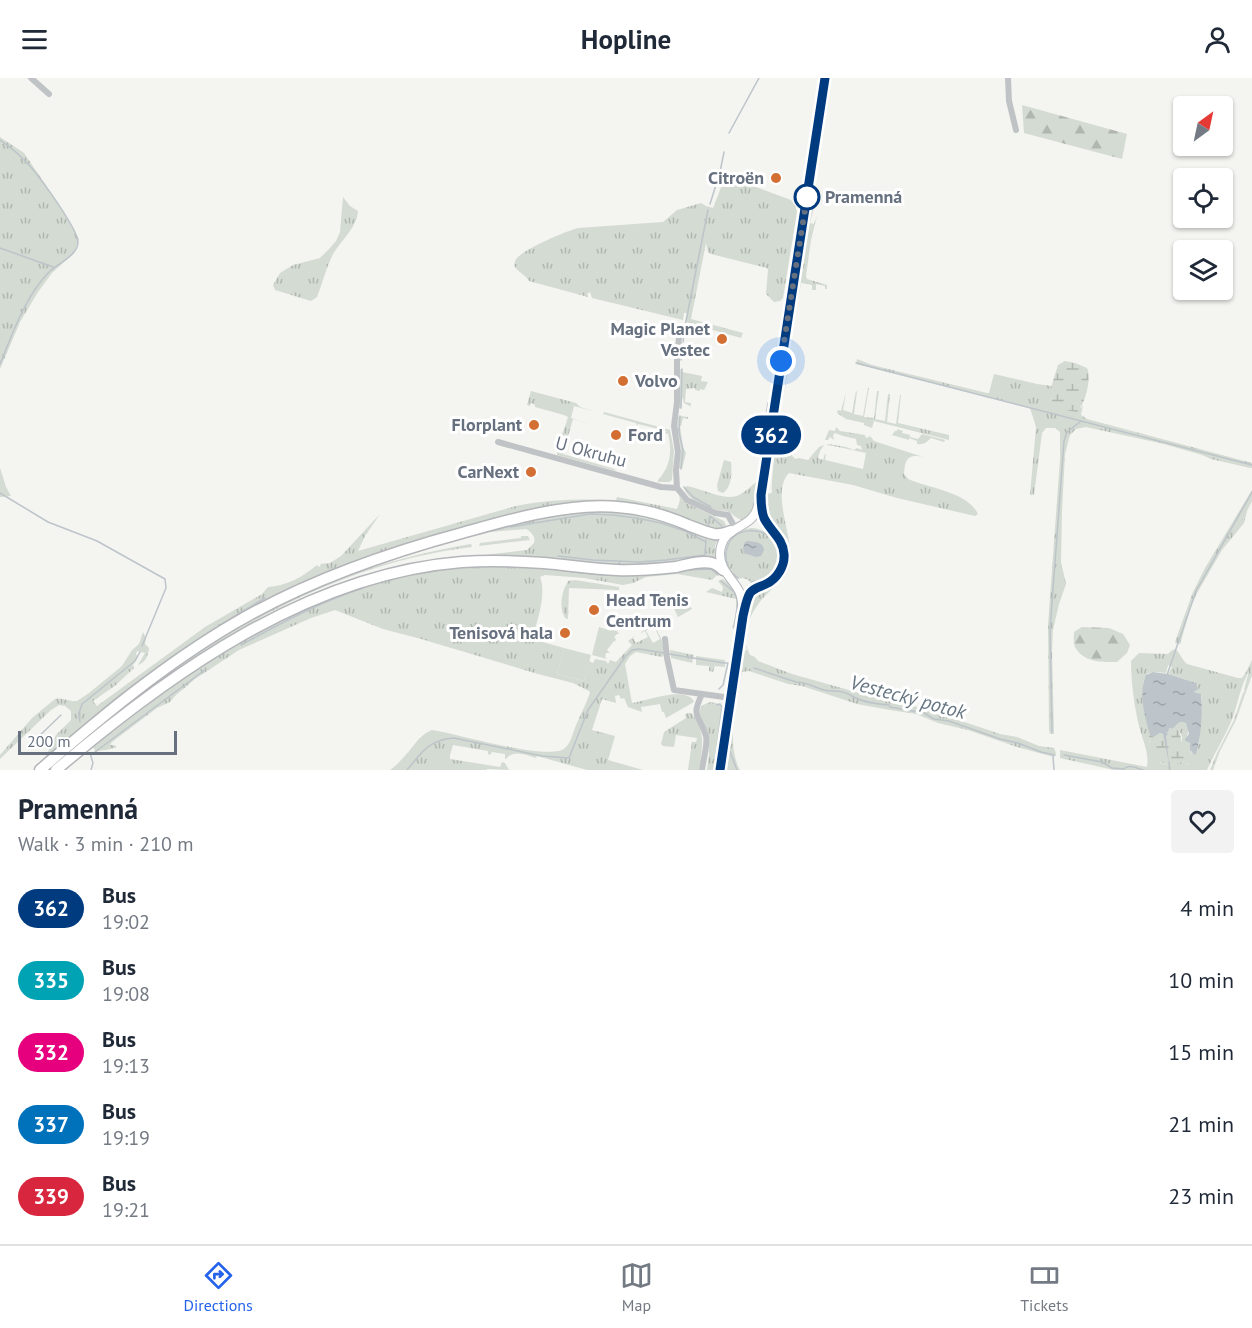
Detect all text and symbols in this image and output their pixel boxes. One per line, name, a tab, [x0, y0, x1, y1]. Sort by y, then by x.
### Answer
text: Hopline	[581, 22, 671, 56]
icon: menu	[18, 23, 51, 56]
icon: person	[1201, 23, 1234, 56]
north arrow	[1173, 96, 1233, 156]
map controls	[1173, 96, 1233, 300]
place label: Citroën	[708, 166, 764, 189]
button: locate	[1173, 168, 1233, 228]
marker: Citroën	[769, 171, 783, 185]
marker: Pramenná	[794, 184, 820, 210]
place label: Pramenná	[825, 185, 902, 208]
button: layers	[1173, 240, 1233, 300]
place label: Magic Planet Vestec	[611, 317, 711, 361]
marker: Magic Planet Vestec	[715, 332, 729, 346]
your location	[766, 346, 796, 376]
place label: Volvo	[634, 369, 678, 392]
marker: Volvo	[616, 374, 630, 388]
place label: Florplant	[452, 413, 523, 436]
line badge: 362	[736, 416, 806, 454]
marker: Florplant	[527, 418, 541, 432]
text: 362	[753, 422, 789, 449]
place label: Ford	[628, 423, 663, 446]
marker: Ford	[609, 428, 623, 442]
street label: U Okruhu	[553, 431, 629, 472]
place label: CarNext	[458, 460, 520, 483]
marker: CarNext	[524, 465, 538, 479]
place label: Head Tenis Centrum	[606, 588, 689, 632]
marker: Head Tenis Centrum	[587, 603, 601, 617]
place label: Tenisová hala	[449, 621, 553, 644]
marker: Tenisová hala	[558, 626, 572, 640]
water label: Vestecký potok	[847, 669, 970, 725]
scale bar	[18, 728, 177, 756]
text: 200 m	[27, 731, 70, 751]
text: Pramenná	[18, 790, 138, 827]
button: heart	[1171, 790, 1234, 853]
text: Walk · 3 min · 210 m	[18, 831, 194, 857]
text: Bus	[102, 881, 136, 909]
text: 4 min	[1180, 894, 1234, 922]
text: 362	[33, 895, 69, 922]
text: 19:02	[102, 909, 150, 935]
text: Bus	[102, 953, 136, 981]
text: 10 min	[1168, 966, 1234, 994]
text: 335	[33, 967, 69, 994]
text: 19:08	[102, 981, 150, 1007]
text: Bus	[102, 1025, 136, 1053]
text: 15 min	[1168, 1038, 1234, 1066]
text: 332	[33, 1039, 69, 1066]
text: 19:13	[102, 1053, 150, 1079]
text: Bus	[102, 1097, 136, 1125]
text: 21 min	[1168, 1110, 1234, 1138]
text: 337	[33, 1111, 69, 1138]
text: 19:19	[102, 1125, 150, 1151]
text: Bus	[102, 1169, 136, 1197]
text: 23 min	[1168, 1182, 1234, 1210]
text: 339	[33, 1183, 69, 1210]
text: 19:21	[102, 1197, 150, 1223]
tab: Directions	[184, 1259, 253, 1315]
tab: Map	[620, 1259, 653, 1315]
tab: Tickets	[1020, 1259, 1068, 1315]

